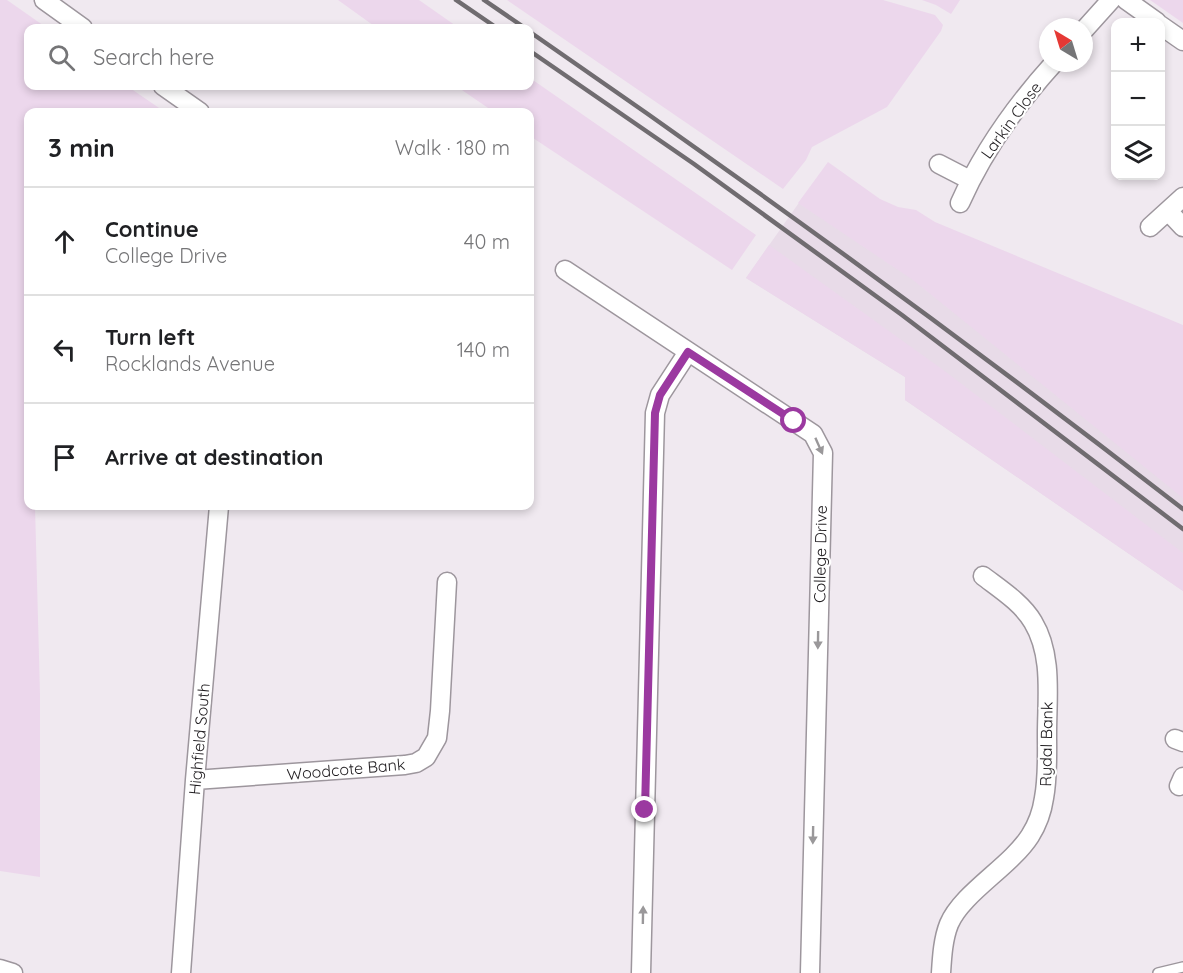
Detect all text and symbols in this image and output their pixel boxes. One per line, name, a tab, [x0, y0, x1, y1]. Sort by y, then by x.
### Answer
north arrow	[1039, 18, 1093, 72]
map controls	[1111, 18, 1165, 180]
button: +	[1111, 18, 1165, 72]
search box	[24, 24, 534, 90]
icon: search	[45, 41, 78, 74]
text: Search here	[93, 43, 214, 71]
button: −	[1111, 72, 1165, 126]
street label: Larkin Close	[976, 78, 1046, 162]
button: layers	[1111, 126, 1165, 180]
text: 3 min	[48, 131, 115, 164]
text: Walk · 180 m	[395, 135, 510, 160]
text: Continue	[105, 215, 199, 243]
icon: ahead	[48, 225, 81, 258]
text: 40 m	[464, 229, 510, 254]
text: College Drive	[105, 243, 227, 268]
text: Turn left	[105, 323, 195, 351]
icon: left	[48, 333, 81, 366]
text: 140 m	[457, 337, 510, 362]
text: Rocklands Avenue	[105, 351, 275, 376]
route start	[780, 407, 806, 433]
one-way arrow	[814, 438, 824, 456]
icon: arrive	[48, 441, 81, 474]
text: Arrive at destination	[105, 443, 323, 471]
street label: College Drive	[809, 505, 831, 603]
one-way arrow	[813, 631, 823, 650]
street label: Highfield South	[184, 682, 214, 796]
street label: Rydal Bank	[1035, 701, 1057, 787]
street label: Woodcote Bank	[286, 754, 406, 784]
route end	[631, 796, 657, 822]
one-way arrow	[809, 826, 818, 845]
one-way arrow	[638, 905, 648, 924]

